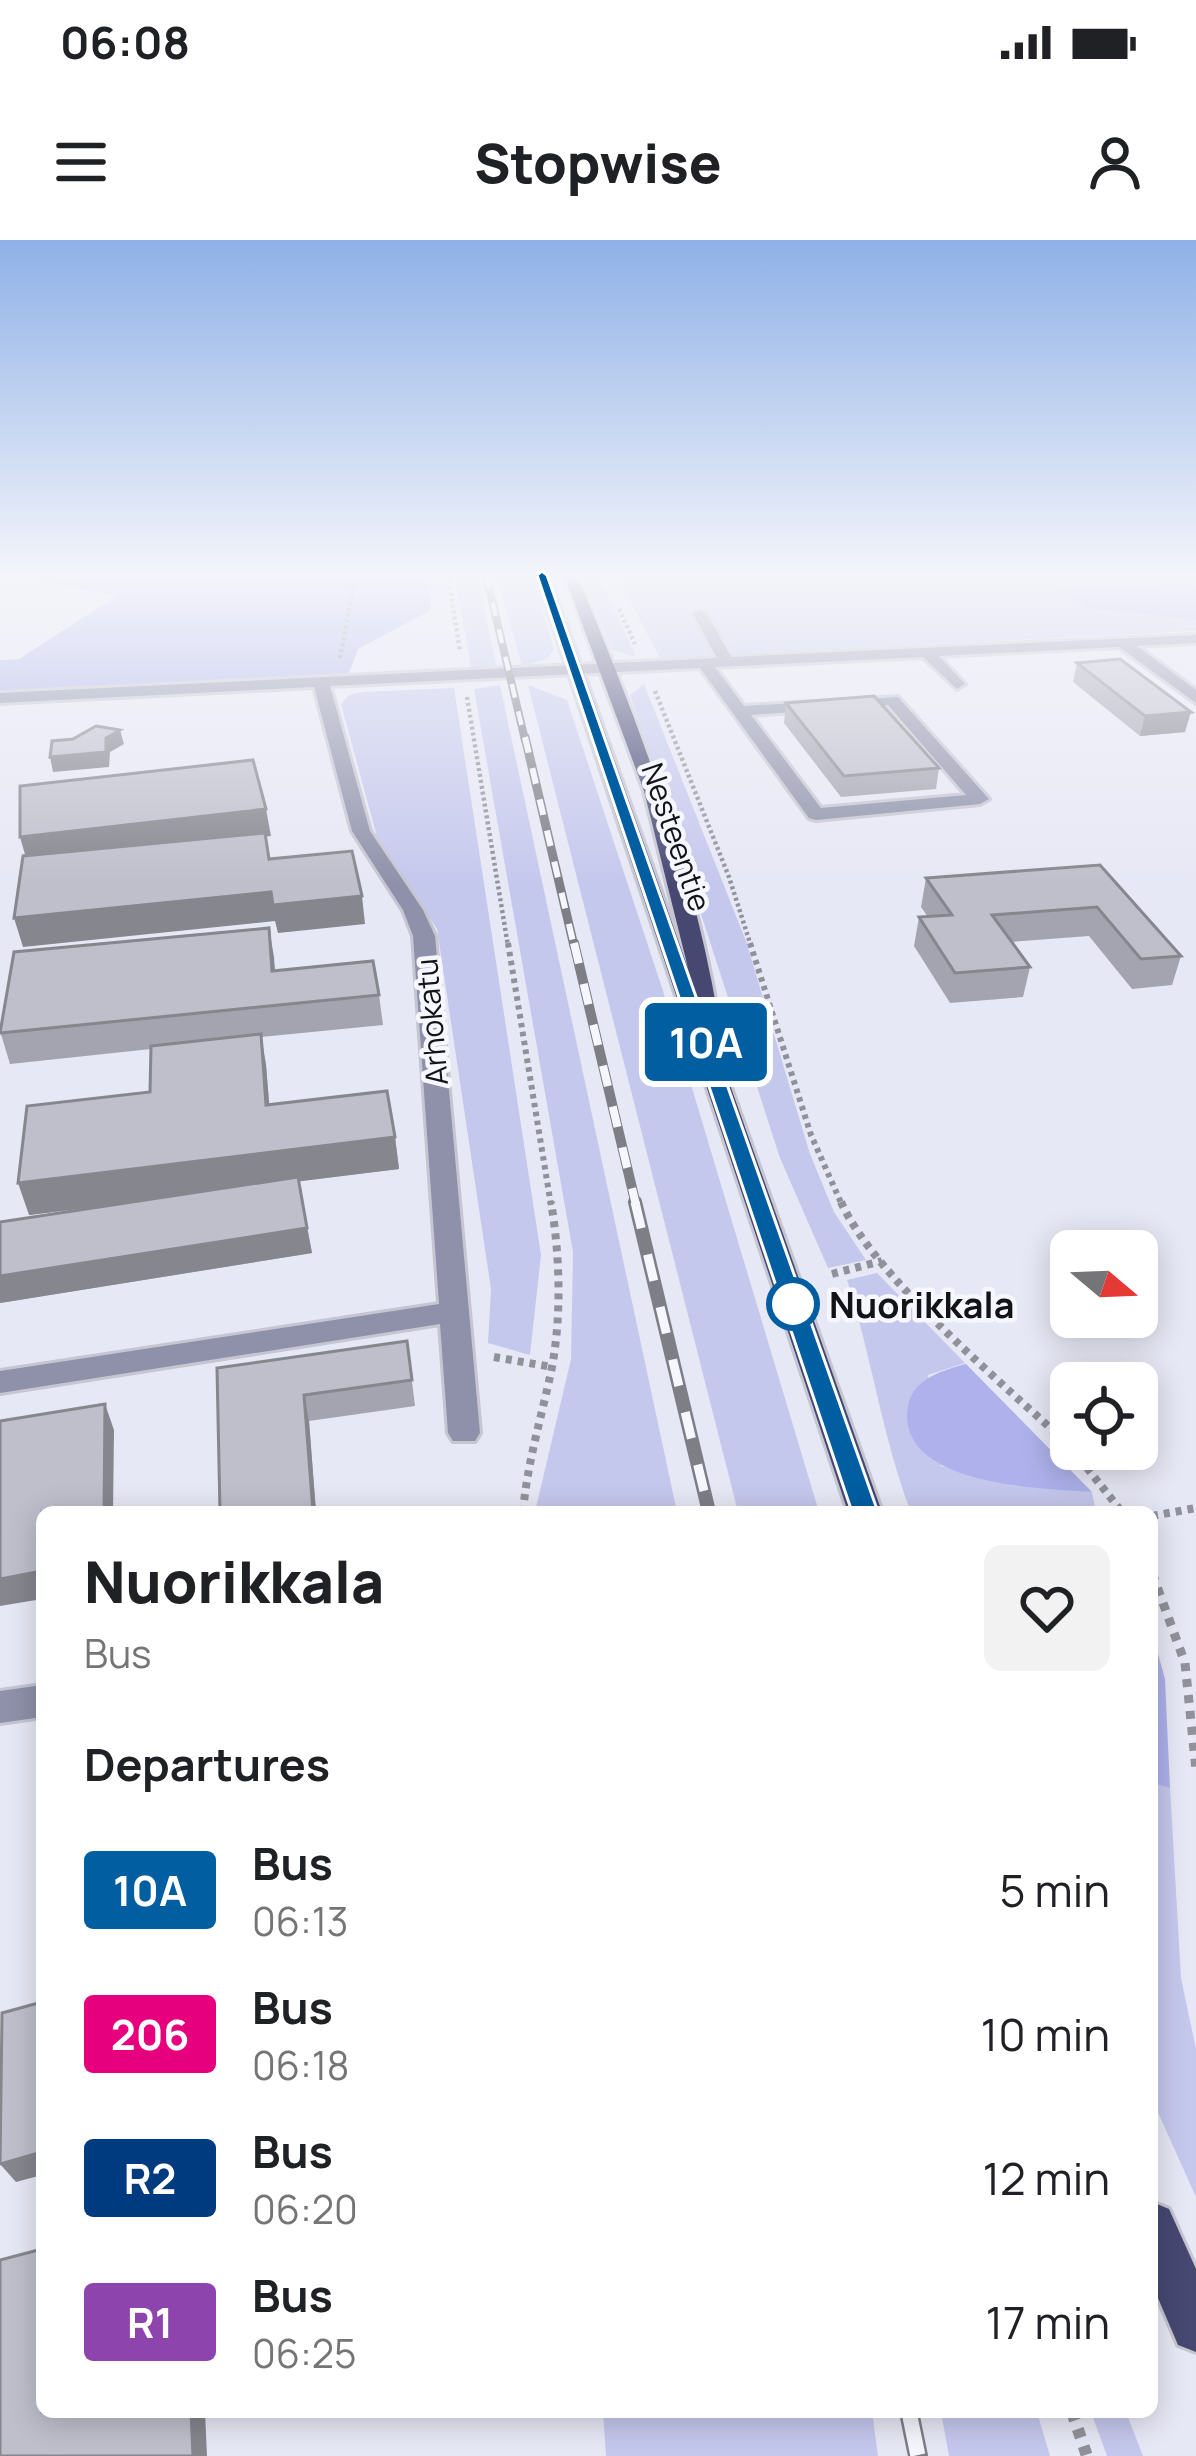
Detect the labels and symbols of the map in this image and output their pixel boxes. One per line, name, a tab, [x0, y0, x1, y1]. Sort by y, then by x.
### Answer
street label: Nesteentie	[633, 757, 721, 917]
street label: Arhokatu	[405, 957, 457, 1087]
line badge: 10A	[637, 1003, 775, 1081]
north arrow	[1050, 1230, 1158, 1338]
marker: Nuorikkala	[768, 1279, 818, 1329]
place label: Nuorikkala	[829, 1280, 1014, 1329]

